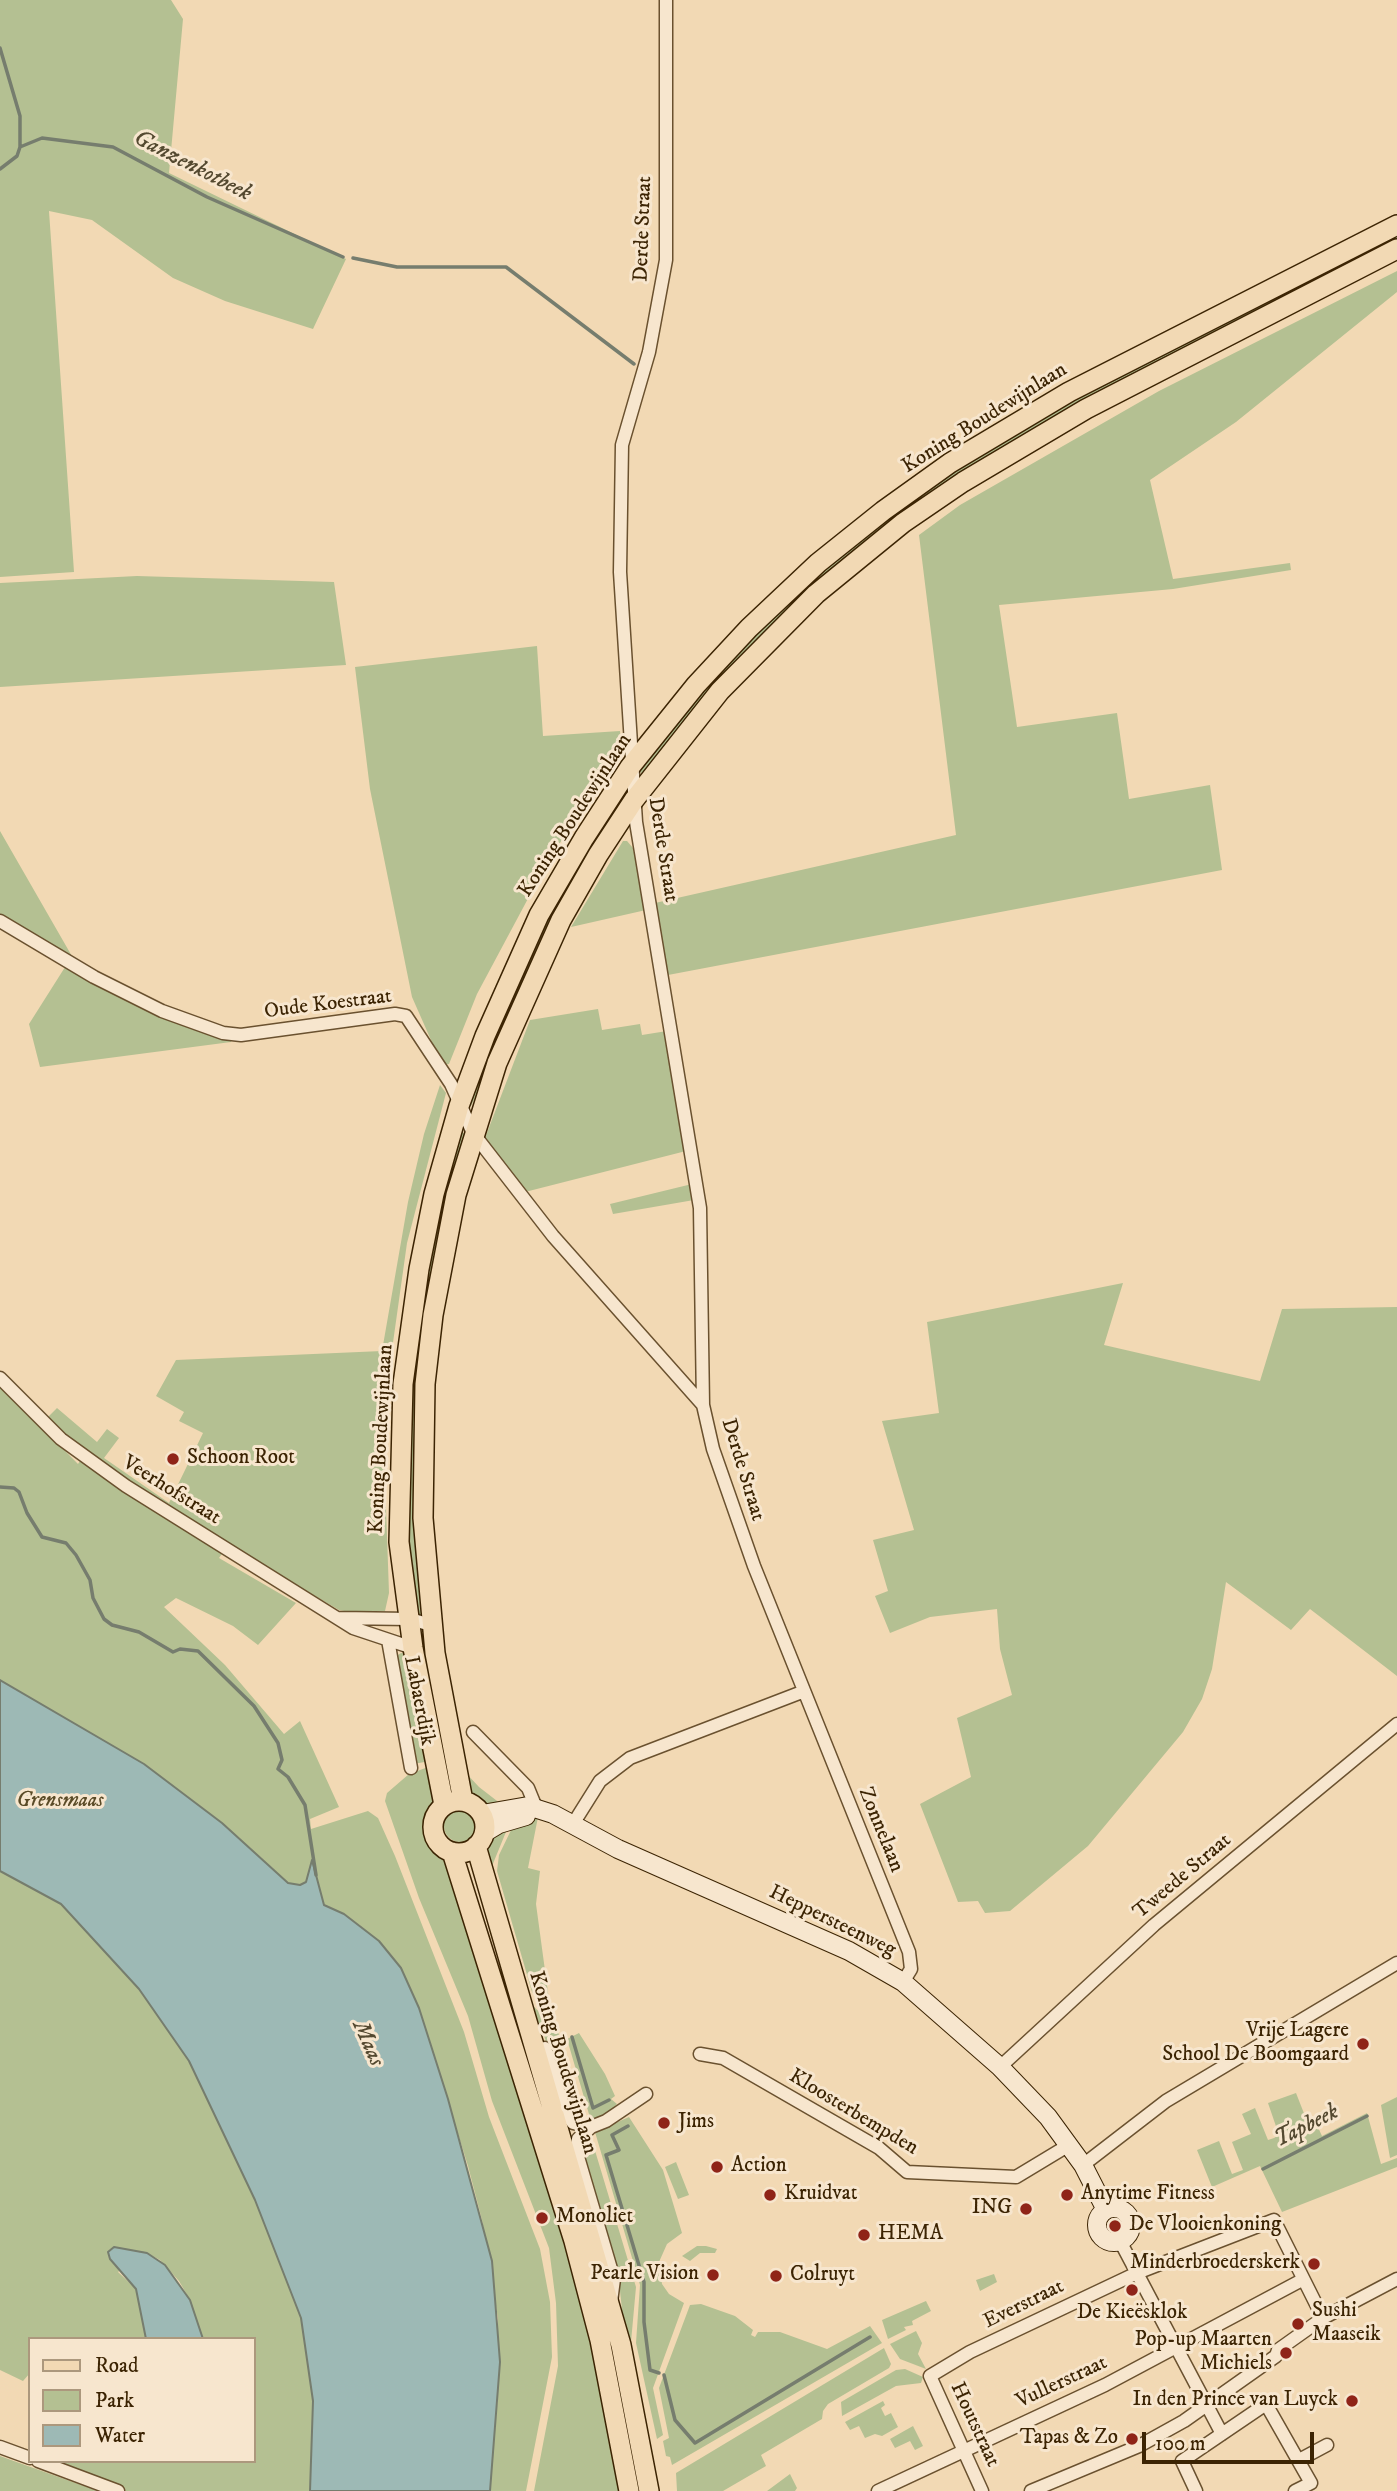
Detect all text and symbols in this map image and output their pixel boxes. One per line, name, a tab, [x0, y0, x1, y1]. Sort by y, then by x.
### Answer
water label: Ganzenkotbeek	[128, 125, 256, 209]
street label: Derde Straat	[630, 176, 658, 282]
street label: Koning Boudewijnlaan	[898, 358, 1072, 480]
street label: Koning Boudewijnlaan	[514, 730, 638, 902]
street label: Derde Straat	[641, 796, 683, 904]
street label: Oude Koestraat	[263, 985, 393, 1025]
street label: Koning Boudewijnlaan	[364, 1344, 400, 1534]
street label: Derde Straat	[714, 1416, 770, 1524]
place label: Schoon Root	[187, 1446, 295, 1472]
street label: Veerhofstraat	[117, 1451, 225, 1531]
marker: Schoon Root	[165, 1451, 181, 1467]
street label: Labaerdijk	[397, 1654, 439, 1748]
street label: Zonnelaan	[852, 1784, 908, 1876]
park label: Grensmaas	[17, 1789, 103, 1815]
street label: Tweede Straat	[1129, 1829, 1237, 1925]
street label: Heppersteenweg	[764, 1880, 900, 1964]
street label: Koning Boudewijnlaan	[522, 1969, 602, 2157]
water label: Maas	[345, 2017, 389, 2071]
place label: Vrije Lagere School De Boomgaard	[1162, 2019, 1349, 2069]
marker: Vrije Lagere School De Boomgaard	[1355, 2036, 1371, 2052]
street label: Kloosterbempden	[784, 2064, 922, 2162]
water label: Tapbeek	[1270, 2099, 1344, 2155]
place label: Jims	[678, 2110, 714, 2136]
marker: Jims	[656, 2115, 672, 2131]
place label: Action	[731, 2154, 787, 2180]
marker: Action	[709, 2159, 725, 2175]
place label: Kruidvat	[784, 2182, 857, 2208]
place label: Anytime Fitness	[1081, 2182, 1215, 2208]
marker: Kruidvat	[762, 2187, 778, 2203]
marker: Anytime Fitness	[1059, 2187, 1075, 2203]
place label: ING	[972, 2196, 1012, 2222]
marker: ING	[1018, 2201, 1034, 2217]
place label: Monoliet	[556, 2205, 633, 2231]
marker: Monoliet	[534, 2210, 550, 2226]
place label: De Vlooienkoning	[1129, 2213, 1281, 2239]
marker: De Vlooienkoning	[1107, 2218, 1123, 2234]
place label: HEMA	[878, 2222, 943, 2248]
marker: HEMA	[856, 2227, 872, 2243]
place label: Minderbroederskerk	[1130, 2251, 1300, 2277]
marker: Minderbroederskerk	[1306, 2256, 1322, 2272]
place label: Pearle Vision	[590, 2262, 699, 2288]
place label: Colruyt	[790, 2263, 855, 2289]
marker: Pearle Vision	[705, 2267, 721, 2283]
marker: Colruyt	[768, 2268, 784, 2284]
street label: Everstraat	[980, 2275, 1068, 2335]
marker: De Kieësklok	[1124, 2282, 1140, 2298]
place label: Sushi Maaseik	[1312, 2299, 1381, 2349]
place label: De Kieësklok	[1077, 2301, 1187, 2327]
marker: Sushi Maaseik	[1290, 2316, 1306, 2332]
place label: Pop-up Maarten Michiels	[1134, 2328, 1272, 2378]
legend	[28, 2337, 256, 2463]
marker: Pop-up Maarten Michiels	[1278, 2345, 1294, 2361]
street label: Vullerstraat	[1012, 2351, 1112, 2415]
text: Road	[95, 2353, 139, 2379]
street label: Houtstraat	[943, 2379, 1005, 2471]
text: Park	[95, 2388, 134, 2414]
place label: In den Prince van Luyck	[1132, 2388, 1338, 2414]
marker: In den Prince van Luyck	[1344, 2393, 1360, 2409]
scale bar	[1145, 2418, 1316, 2462]
text: Water	[95, 2423, 145, 2449]
place label: Tapas & Zo	[1020, 2426, 1118, 2452]
marker: Tapas & Zo	[1124, 2431, 1140, 2447]
text: 100 m	[1155, 2431, 1206, 2457]

